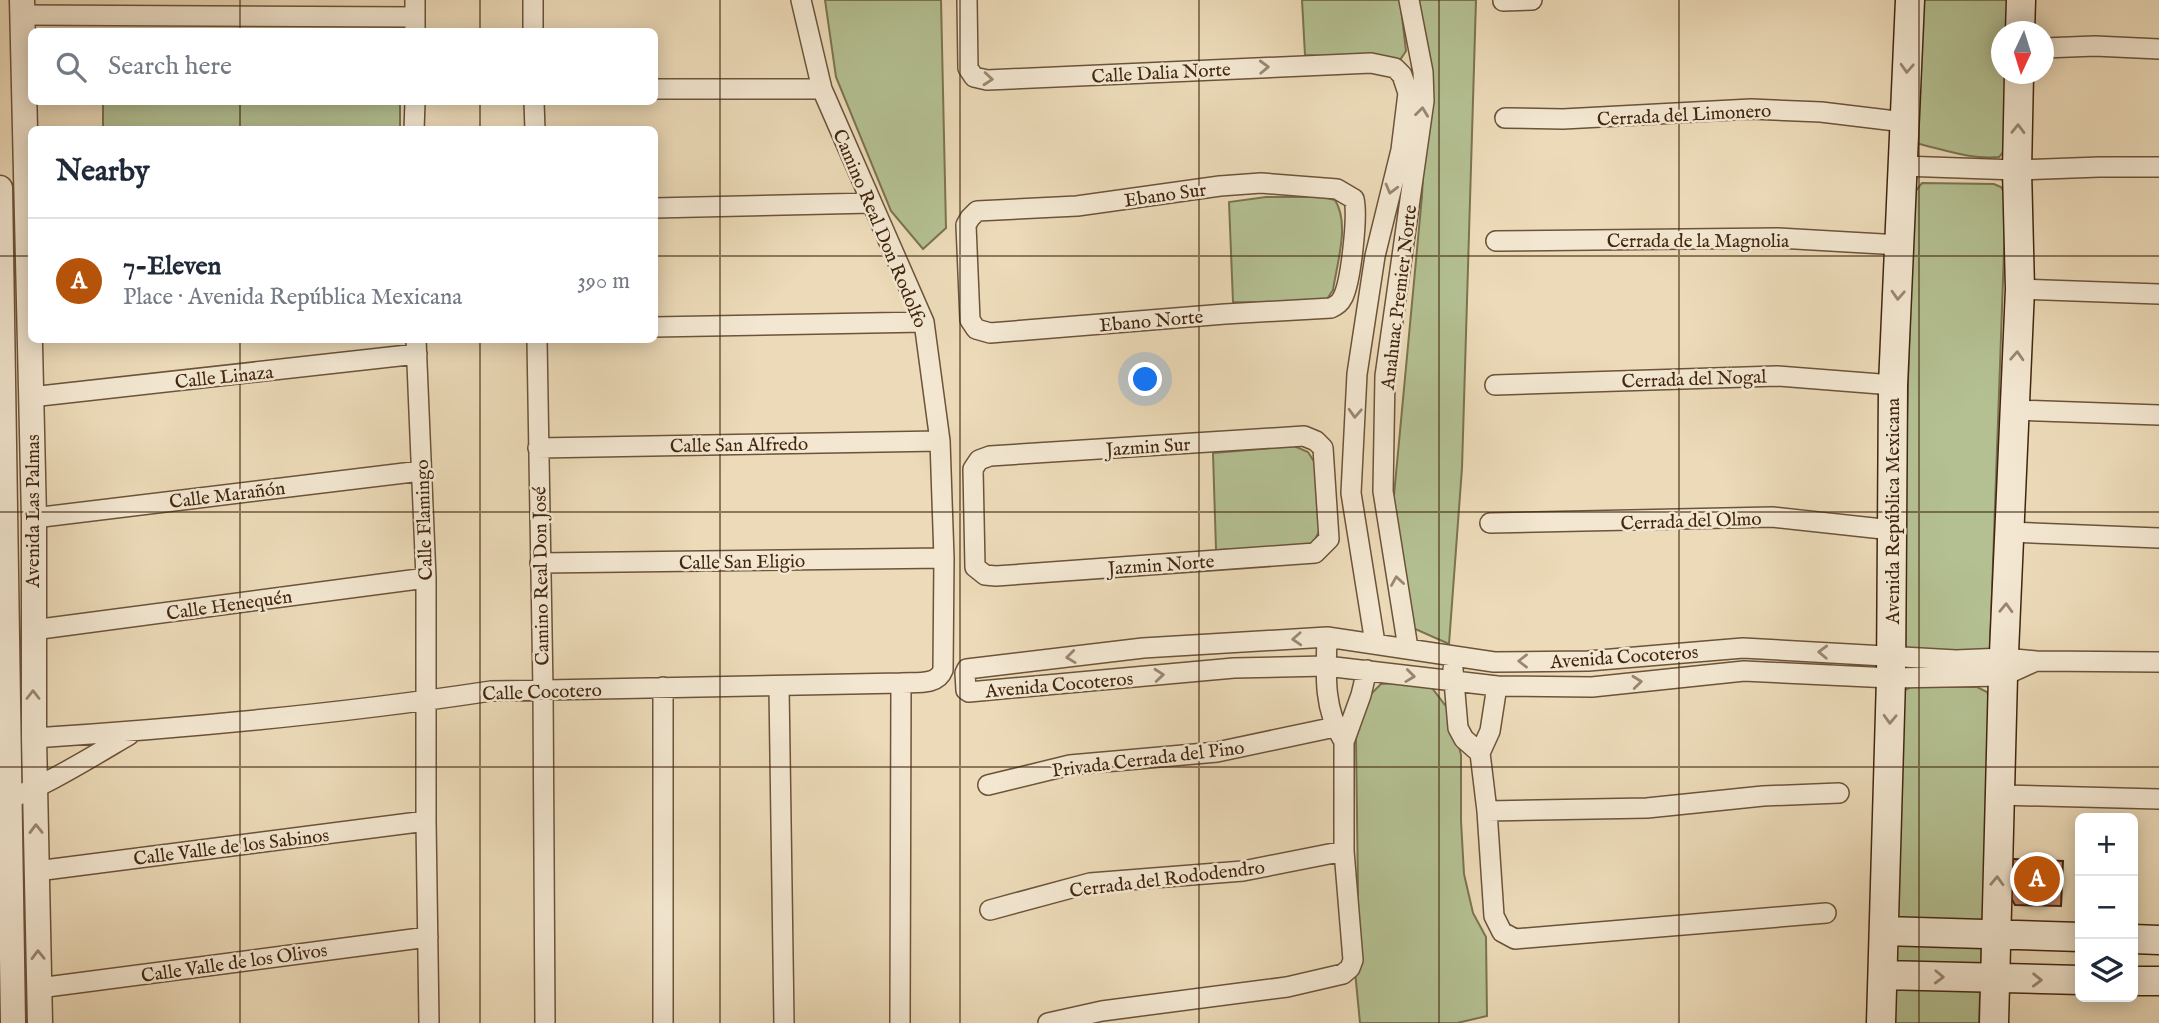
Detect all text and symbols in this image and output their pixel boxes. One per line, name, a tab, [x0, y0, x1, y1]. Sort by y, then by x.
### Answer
north arrow	[1991, 21, 2054, 84]
search box	[28, 28, 658, 105]
icon: search	[52, 48, 90, 86]
text: Search here	[108, 50, 232, 83]
street label: Calle Dalia Norte	[1091, 58, 1232, 90]
one-way arrow	[1258, 60, 1269, 75]
one-way arrow	[1900, 63, 1915, 74]
one-way arrow	[983, 71, 994, 86]
street label: Cerrada del Limonero	[1596, 99, 1772, 133]
one-way arrow	[1415, 106, 1430, 118]
one-way arrow	[2011, 123, 2026, 134]
street label: Camino Real Don Rodolfo	[826, 126, 932, 332]
text: Nearby	[56, 153, 149, 191]
street label: Ebano Sur	[1123, 178, 1208, 214]
one-way arrow	[1385, 183, 1399, 195]
street label: Anahuac Premier Norte	[1377, 203, 1423, 392]
street label: Cerrada de la Magnolia	[1607, 230, 1790, 254]
text: 7-Eleven	[123, 250, 221, 283]
text: A	[71, 267, 87, 296]
text: 390 m	[577, 267, 630, 296]
text: Place · Avenida República Mexicana	[123, 283, 462, 312]
one-way arrow	[1890, 290, 1905, 301]
street label: Ebano Norte	[1098, 305, 1204, 338]
one-way arrow	[2009, 350, 2024, 361]
street label: Calle Linaza	[174, 361, 275, 395]
your location	[1128, 362, 1162, 396]
street label: Cerrada del Nogal	[1621, 365, 1768, 395]
street label: Avenida República Mexicana	[1882, 397, 1906, 625]
one-way arrow	[1348, 408, 1363, 419]
street label: Calle San Alfredo	[670, 433, 808, 459]
street label: Jazmin Sur	[1103, 433, 1191, 463]
street label: Avenida Las Palmas	[22, 434, 46, 589]
street label: Calle Flamingo	[411, 459, 439, 581]
street label: Calle Marañón	[168, 477, 287, 515]
street label: Camino Real Don José	[528, 486, 556, 666]
street label: Cerrada del Olmo	[1620, 508, 1762, 536]
street label: Calle San Eligio	[679, 550, 805, 576]
street label: Jazmin Norte	[1105, 550, 1215, 582]
one-way arrow	[1390, 575, 1405, 586]
street label: Calle Henequén	[165, 585, 294, 627]
one-way arrow	[1998, 602, 2013, 613]
one-way arrow	[1292, 631, 1303, 646]
street label: Avenida Cocoteros	[1548, 641, 1699, 675]
one-way arrow	[1818, 644, 1829, 659]
one-way arrow	[1065, 649, 1077, 664]
one-way arrow	[1517, 653, 1528, 669]
street label: Avenida Cocoteros	[983, 668, 1134, 705]
one-way arrow	[1154, 668, 1165, 683]
one-way arrow	[1404, 668, 1416, 683]
one-way arrow	[1631, 675, 1642, 690]
street label: Calle Cocotero	[482, 679, 602, 707]
one-way arrow	[25, 689, 41, 700]
one-way arrow	[1882, 714, 1897, 725]
street label: Privada Cerrada del Pino	[1051, 736, 1246, 784]
map controls	[2075, 813, 2138, 1002]
button: +	[2075, 813, 2138, 876]
one-way arrow	[28, 824, 43, 835]
street label: Calle Valle de los Sabinos	[132, 824, 330, 872]
pin: A	[2014, 853, 2060, 905]
street label: Cerrada del Rododendro	[1068, 856, 1266, 904]
one-way arrow	[1989, 876, 2004, 887]
button: −	[2075, 876, 2138, 939]
street label: Calle Valle de los Olivos	[140, 939, 329, 989]
button: layers	[2075, 939, 2138, 1002]
one-way arrow	[31, 949, 46, 960]
one-way arrow	[1933, 969, 1944, 984]
one-way arrow	[2032, 972, 2043, 987]

